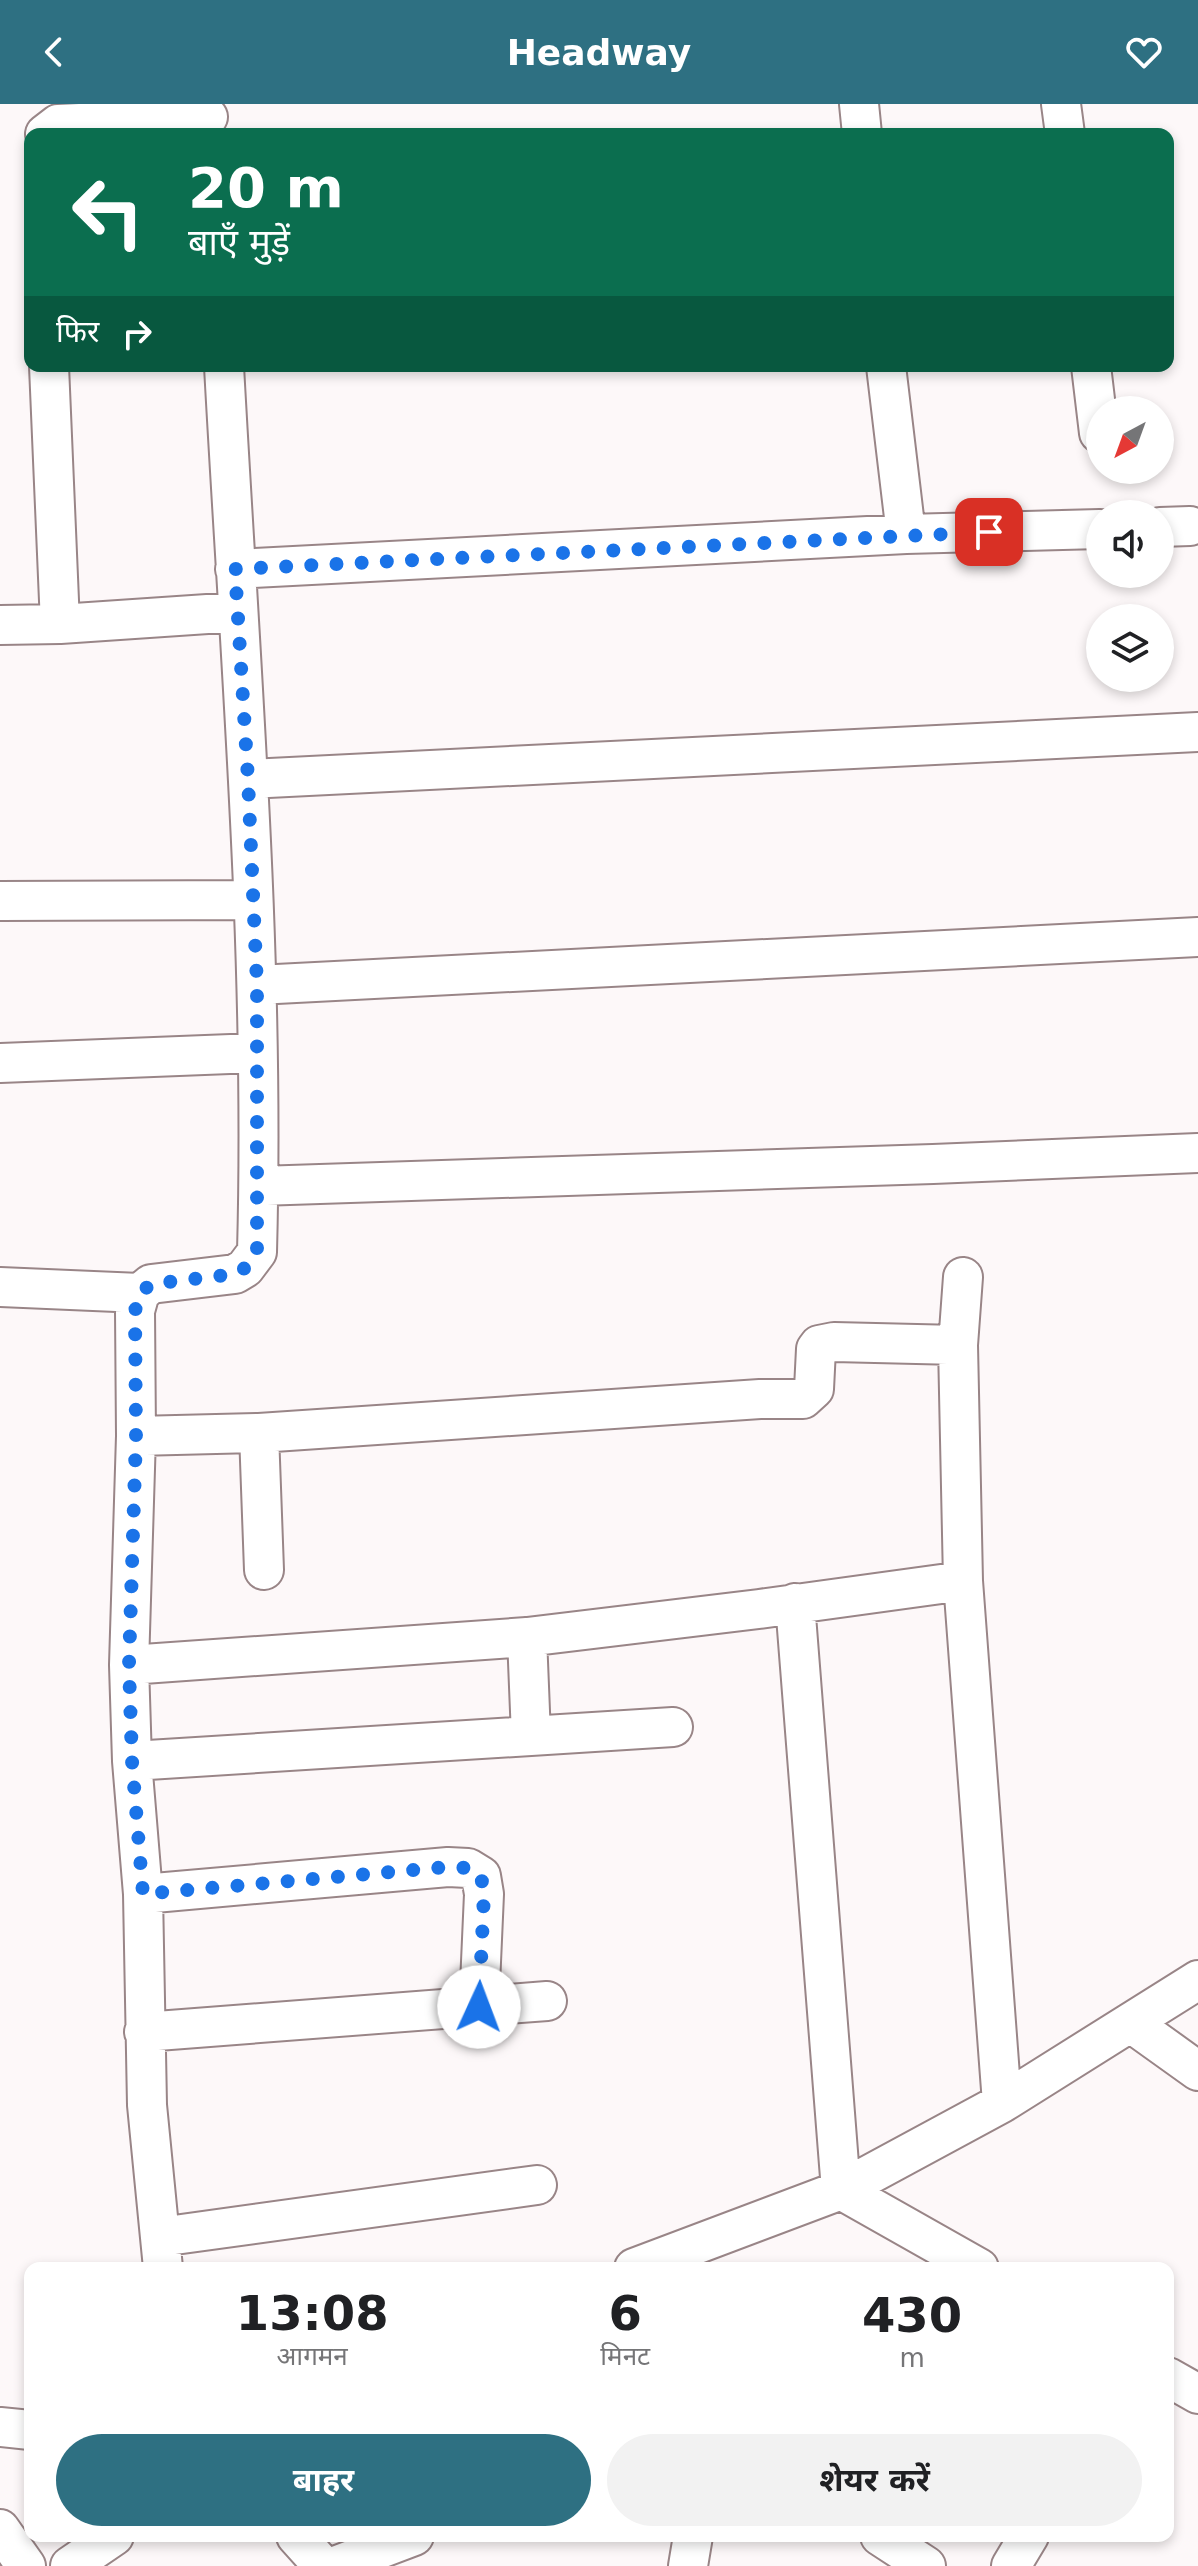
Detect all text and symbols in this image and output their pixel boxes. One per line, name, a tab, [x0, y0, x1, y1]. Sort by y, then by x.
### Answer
icon: back	[32, 30, 76, 74]
icon: heart	[1122, 30, 1166, 74]
text: Headway	[507, 32, 691, 73]
text: 20 m	[188, 155, 344, 220]
icon: left	[56, 160, 160, 264]
text: बाएँ मुड़ें	[188, 222, 290, 263]
icon: right	[115, 312, 159, 356]
text: फिर	[56, 314, 99, 349]
north arrow	[1086, 396, 1174, 484]
map controls	[1086, 396, 1174, 692]
pin	[955, 498, 1023, 566]
button: sound	[1086, 500, 1174, 588]
icon: arrive	[967, 510, 1011, 554]
button: layers	[1086, 604, 1174, 692]
position arrow	[437, 1965, 521, 2049]
text: 13:08	[236, 2285, 389, 2341]
text: 6	[609, 2285, 642, 2341]
text: 430	[862, 2287, 962, 2343]
text: आगमन	[277, 2341, 348, 2371]
text: मिनट	[600, 2341, 650, 2371]
text: m	[899, 2343, 925, 2373]
button: बाहर	[56, 2434, 591, 2526]
button: शेयर करें	[607, 2434, 1142, 2526]

